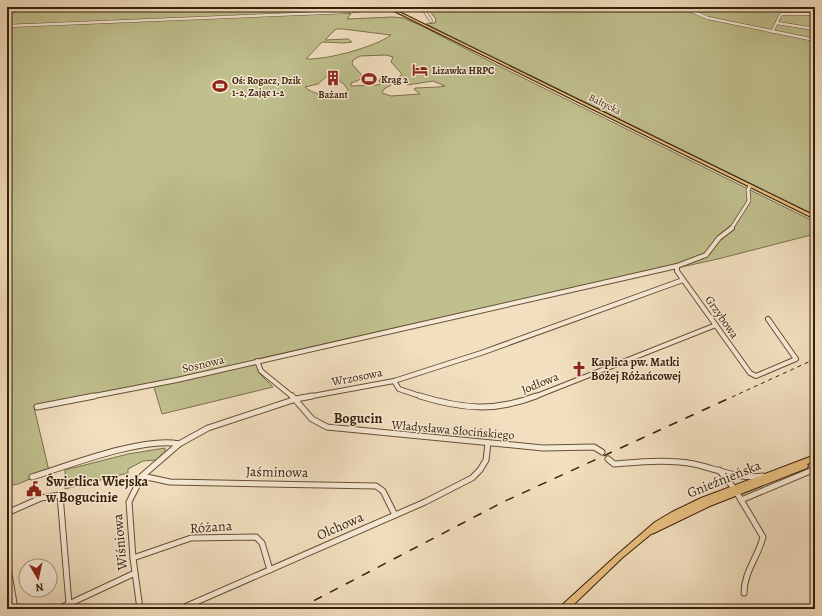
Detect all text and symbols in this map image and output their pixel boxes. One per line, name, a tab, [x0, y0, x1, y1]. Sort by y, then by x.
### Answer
hotel icon: Lizawka HRPC	[411, 61, 429, 79]
place label: Lizawka HRPC	[432, 64, 494, 77]
building icon: Bażant	[324, 69, 342, 87]
sports icon: Krąg 2	[360, 70, 378, 88]
place label: Krąg 2	[381, 73, 408, 86]
place label: Oś: Rogacz, Dzik 1-2, Zając 1-2	[232, 74, 302, 99]
sports icon: Oś: Rogacz, Dzik 1-2, Zając 1-2	[211, 77, 229, 95]
place label: Bażant	[318, 88, 348, 101]
street label: Bałtycka	[587, 91, 624, 118]
street label: Grzybowa	[701, 292, 743, 342]
street label: Sosnowa	[180, 351, 226, 377]
place label: Kaplica pw. Matki Bożej Różańcowej	[591, 354, 681, 384]
church icon: Kaplica pw. Matki Bożej Różańcowej	[570, 360, 588, 378]
street label: Wrzosowa	[329, 364, 384, 390]
street label: Jodłowa	[519, 368, 561, 398]
district label: Bogucin	[334, 409, 382, 428]
street label: Władysława Słocińskiego	[390, 417, 515, 443]
street label: Gnieźnieńska	[684, 455, 764, 502]
street label: Jaśminowa	[246, 462, 309, 482]
place label: Świetlica Wiejska w Bogucinie	[45, 472, 149, 507]
public building icon: Świetlica Wiejska w Bogucinie	[25, 480, 43, 498]
street label: Olchowa	[314, 507, 367, 545]
street label: Wiśniowa	[108, 513, 132, 572]
street label: Różana	[189, 516, 233, 538]
north arrow	[18, 558, 58, 598]
text: N	[34, 579, 45, 595]

